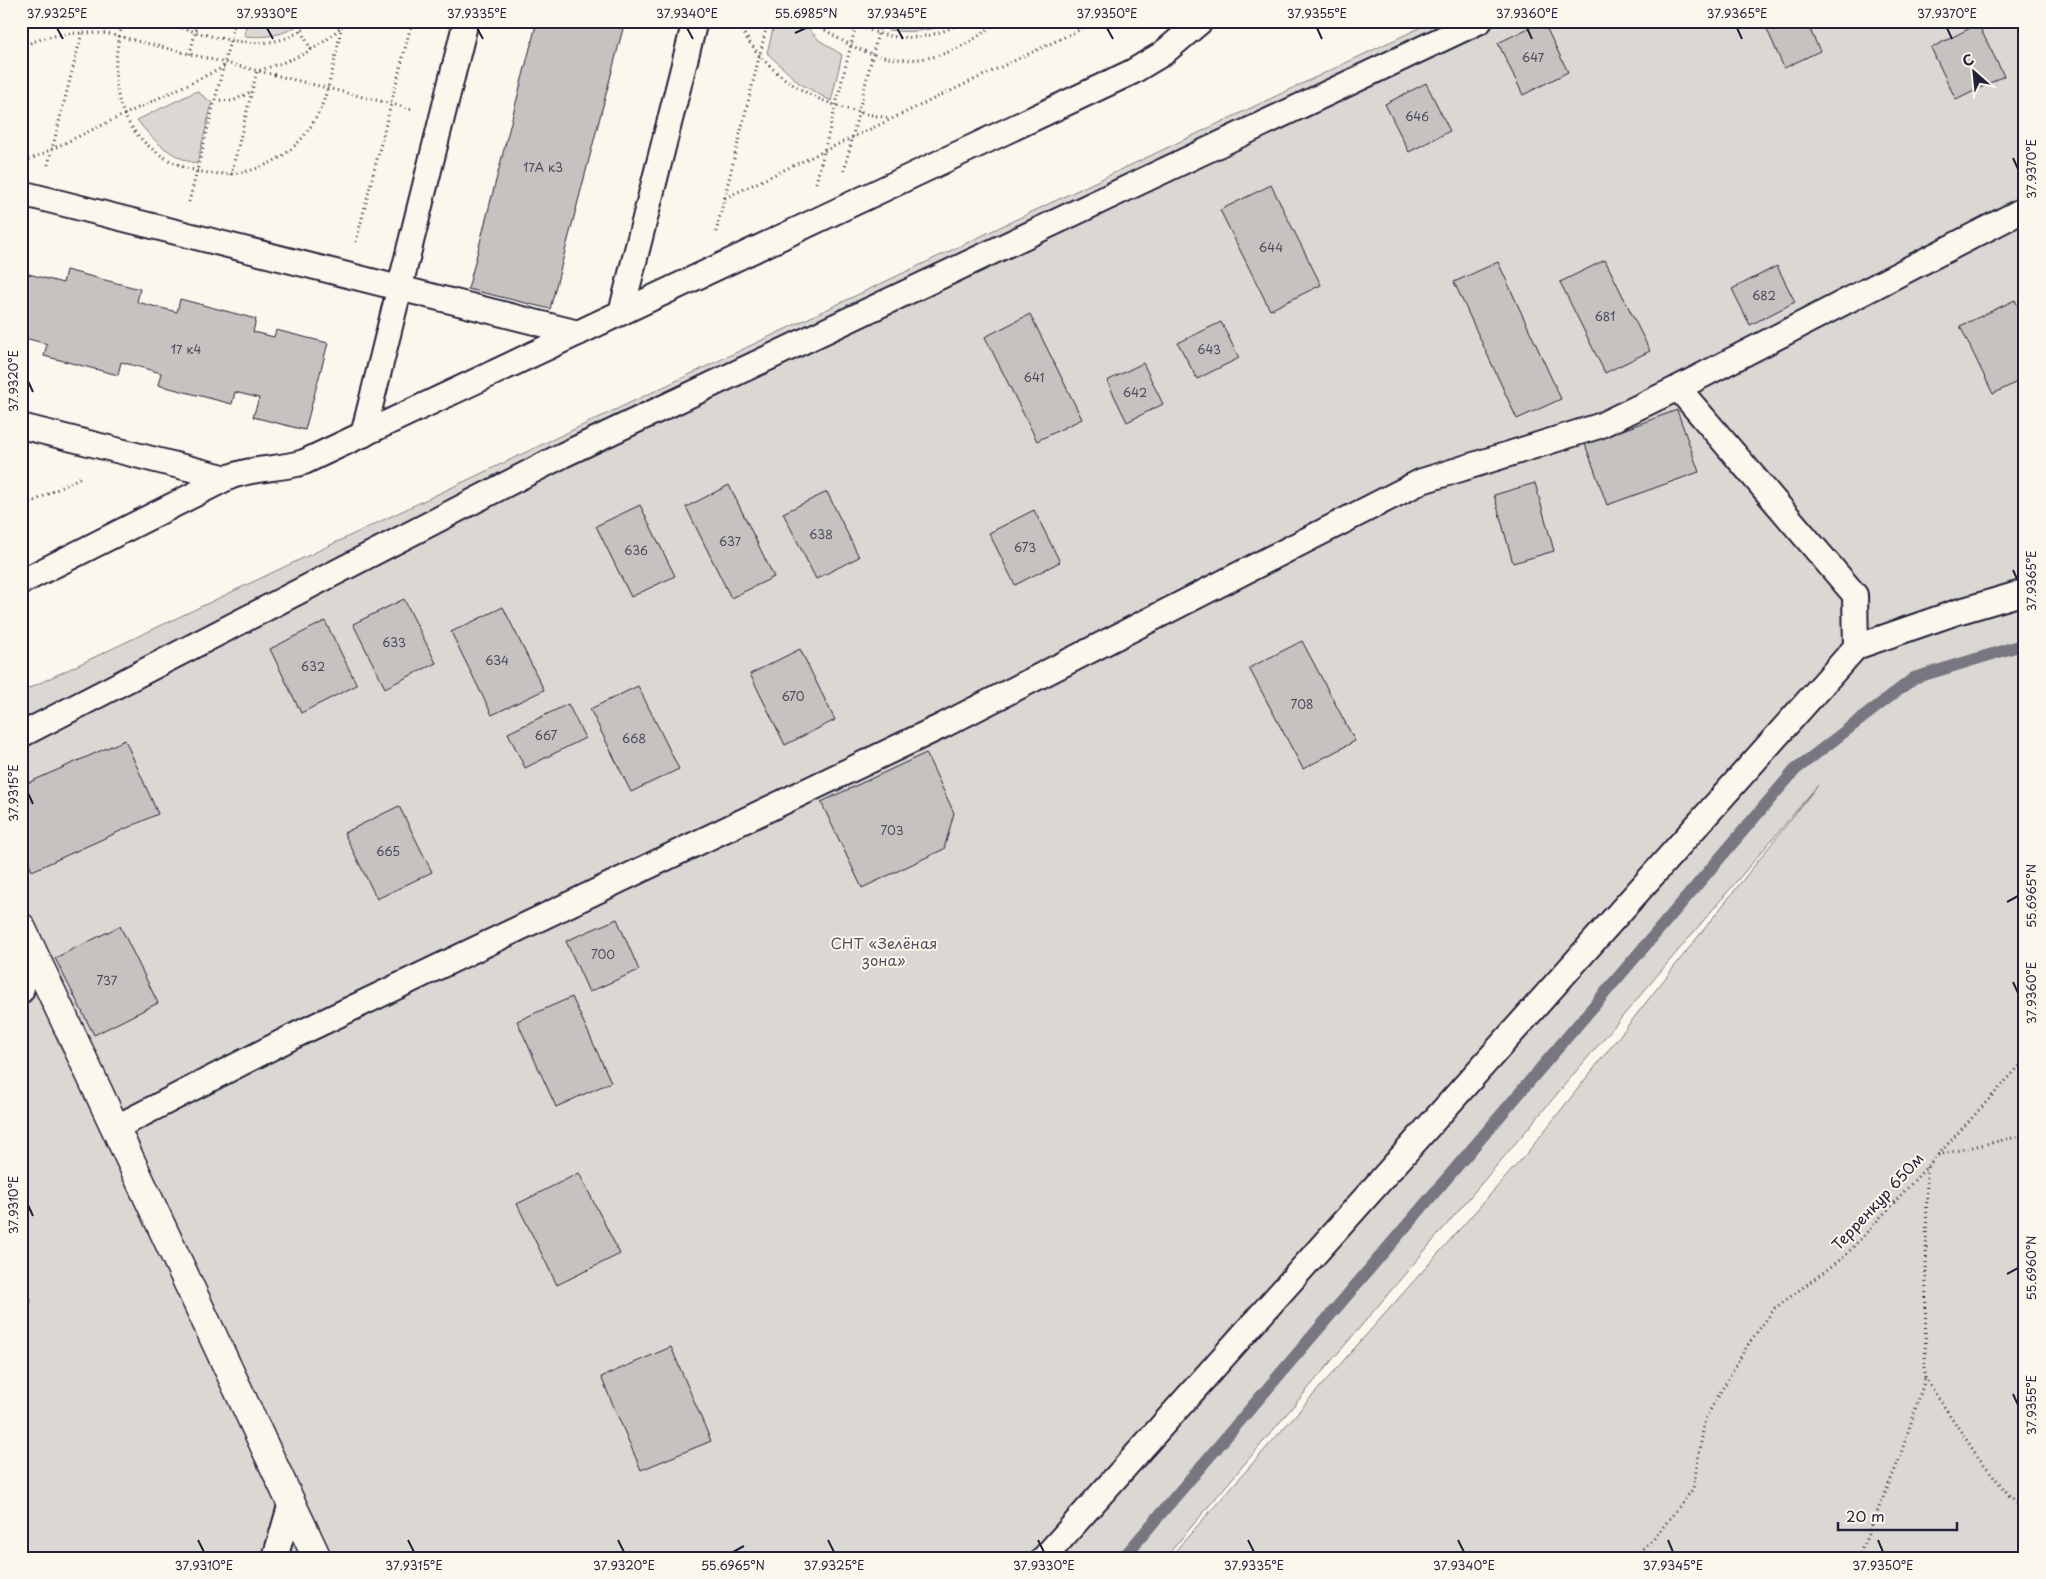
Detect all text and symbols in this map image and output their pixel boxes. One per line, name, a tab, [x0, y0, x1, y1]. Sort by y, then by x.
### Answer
text: 37.9325°E	[27, 4, 87, 22]
text: 37.9330°E	[236, 4, 298, 22]
text: 37.9335°E	[447, 4, 507, 22]
text: 37.9340°E	[656, 4, 718, 22]
text: 55.6985°N	[774, 4, 838, 22]
text: 37.9345°E	[867, 4, 927, 22]
text: 37.9350°E	[1076, 4, 1138, 22]
text: 37.9355°E	[1287, 4, 1347, 22]
text: 37.9360°E	[1496, 4, 1558, 22]
text: 37.9365°E	[1706, 4, 1768, 22]
text: 37.9370°E	[1917, 4, 1977, 22]
house number: 647	[1522, 48, 1545, 66]
north arrow	[1948, 48, 1998, 98]
text: С	[1958, 48, 1977, 72]
house number: 646	[1405, 107, 1429, 125]
text: 37.9370°E	[2022, 139, 2040, 199]
house number: 17А к3	[523, 158, 563, 176]
house number: 644	[1259, 238, 1283, 256]
house number: 682	[1752, 286, 1776, 304]
house number: 681	[1594, 307, 1616, 325]
house number: 17 к4	[171, 340, 201, 358]
house number: 643	[1197, 340, 1221, 358]
text: 37.9320°E	[4, 350, 22, 412]
house number: 641	[1023, 368, 1045, 386]
house number: 642	[1123, 383, 1147, 401]
house number: 638	[809, 525, 833, 543]
house number: 637	[719, 532, 742, 550]
house number: 673	[1014, 538, 1036, 556]
house number: 636	[624, 541, 648, 559]
text: 37.9365°E	[2022, 550, 2040, 612]
house number: 633	[382, 633, 406, 651]
house number: 634	[485, 651, 509, 669]
house number: 632	[301, 657, 325, 675]
house number: 670	[781, 687, 805, 705]
house number: 708	[1291, 695, 1313, 713]
house number: 667	[535, 726, 558, 744]
house number: 668	[622, 729, 646, 747]
text: 37.9315°E	[4, 764, 22, 822]
house number: 703	[880, 821, 904, 839]
house number: 665	[376, 842, 400, 860]
text: 55.6965°N	[2022, 864, 2040, 928]
park label: СНТ «Зелёная зона»	[831, 931, 937, 971]
house number: 700	[591, 945, 615, 963]
text: 37.9360°E	[2022, 962, 2040, 1024]
house number: 737	[97, 971, 118, 989]
street label: Терренкур 650м	[1826, 1147, 1928, 1255]
text: 37.9310°E	[4, 1176, 22, 1234]
text: 55.6960°N	[2022, 1236, 2040, 1300]
text: 37.9355°E	[2022, 1375, 2040, 1435]
scale bar	[1838, 1499, 1957, 1531]
text: 20 m	[1846, 1504, 1885, 1527]
text: 37.9310°E	[175, 1556, 233, 1574]
text: 37.9315°E	[385, 1556, 443, 1574]
text: 37.9320°E	[593, 1556, 655, 1574]
text: 55.6965°N	[701, 1556, 765, 1574]
text: 37.9325°E	[804, 1556, 864, 1574]
text: 37.9330°E	[1013, 1556, 1075, 1574]
text: 37.9335°E	[1224, 1556, 1284, 1574]
text: 37.9340°E	[1433, 1556, 1495, 1574]
text: 37.9345°E	[1643, 1556, 1703, 1574]
text: 37.9350°E	[1852, 1556, 1914, 1574]

